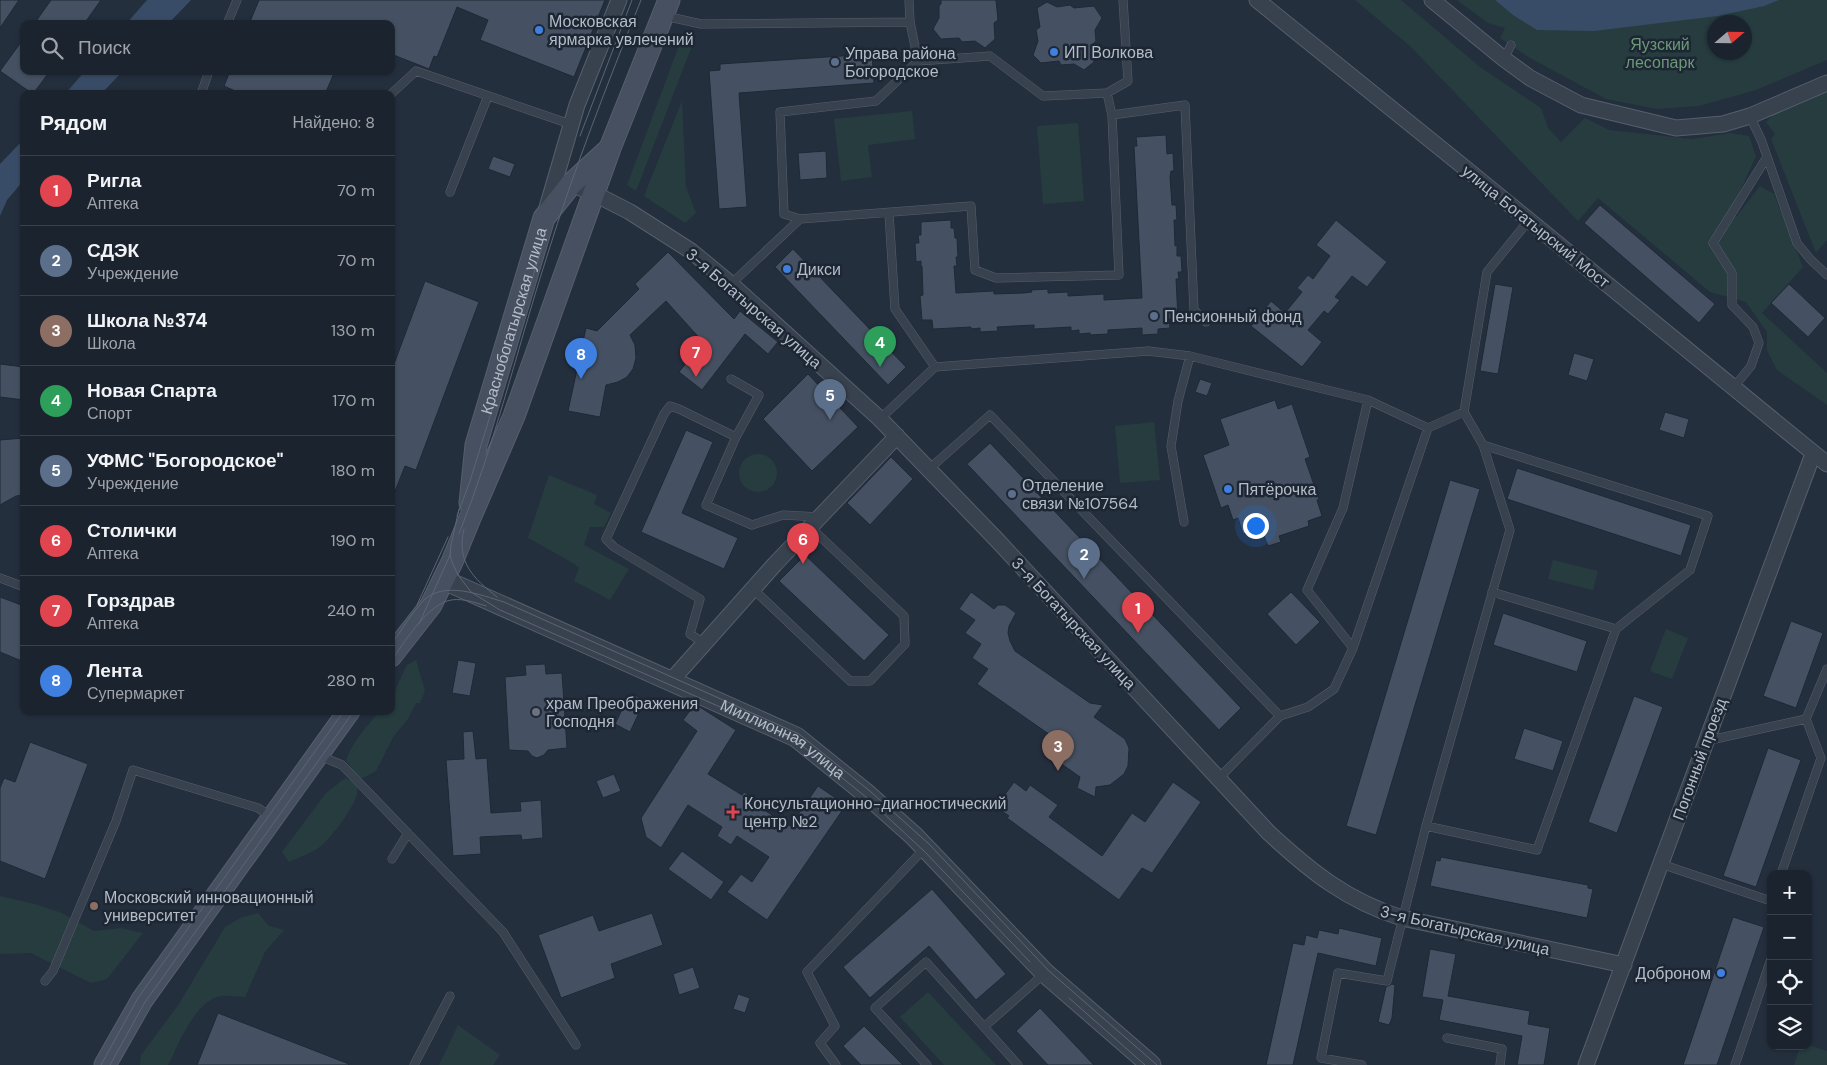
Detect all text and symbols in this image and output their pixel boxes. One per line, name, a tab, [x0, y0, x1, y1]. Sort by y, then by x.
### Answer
place label: Московская ярмарка увлечений	[549, 11, 694, 50]
north arrow	[1707, 15, 1752, 60]
search box	[20, 20, 395, 75]
marker: Московская ярмарка увлечений	[533, 24, 545, 36]
icon: search	[38, 34, 66, 62]
park label: Яузский лесопарк	[1626, 34, 1695, 73]
text: Поиск	[78, 35, 131, 60]
place label: ИП Волкова	[1064, 42, 1153, 63]
place label: Управа района Богородское	[845, 43, 956, 82]
marker: ИП Волкова	[1048, 46, 1060, 58]
marker: Управа района Богородское	[829, 56, 841, 68]
text: Рядом	[40, 109, 107, 137]
text: Найдено: 8	[292, 112, 375, 133]
street label: улица Богатырский Мост	[1457, 160, 1614, 293]
text: Ригла	[87, 168, 141, 193]
text: 1	[53, 180, 59, 201]
text: 70 m	[337, 180, 375, 201]
text: Аптека	[87, 193, 139, 214]
street label: Краснобогатырская улица	[476, 225, 552, 417]
text: СДЭК	[87, 238, 139, 263]
street label: 3-я Богатырская улица	[681, 244, 826, 373]
text: 2	[51, 250, 61, 271]
text: 70 m	[337, 250, 375, 271]
place label: Дикси	[797, 259, 841, 280]
text: Учреждение	[87, 263, 179, 284]
marker: Дикси	[781, 263, 793, 275]
place label: Пенсионный фонд	[1164, 306, 1302, 327]
text: Школа №374	[87, 308, 208, 333]
marker: Пенсионный фонд	[1148, 310, 1160, 322]
text: 3	[51, 320, 61, 341]
text: 130 m	[331, 320, 375, 341]
pin: 4	[864, 326, 896, 367]
text: Школа	[87, 333, 136, 354]
pin: 7	[680, 336, 712, 377]
pin: 8	[565, 338, 597, 379]
text: Новая Спарта	[87, 378, 217, 403]
pin: 5	[814, 379, 846, 420]
text: 4	[51, 390, 61, 411]
text: 170 m	[332, 390, 375, 411]
text: Спорт	[87, 403, 132, 424]
text: УФМС "Богородское"	[87, 448, 284, 473]
text: 5	[51, 460, 61, 481]
text: 180 m	[331, 460, 375, 481]
text: Учреждение	[87, 473, 179, 494]
place label: Отделение связи №107564	[1022, 475, 1138, 514]
place label: Пятёрочка	[1238, 479, 1317, 500]
marker: Пятёрочка	[1222, 483, 1234, 495]
marker: Отделение связи №107564	[1006, 488, 1018, 500]
your location	[1243, 513, 1269, 539]
text: Столички	[87, 518, 177, 543]
pin: 6	[787, 523, 819, 564]
text: 6	[51, 530, 61, 551]
text: 190 m	[331, 530, 375, 551]
pin: 2	[1068, 538, 1100, 579]
text: Аптека	[87, 543, 139, 564]
street label: 3-я Богатырская улица	[1007, 553, 1140, 694]
text: Горздрав	[87, 588, 175, 613]
pin: 1	[1122, 592, 1154, 633]
text: 7	[52, 600, 60, 621]
text: 240 m	[327, 600, 375, 621]
text: Аптека	[87, 613, 139, 634]
text: Лента	[87, 658, 142, 683]
text: 8	[51, 670, 61, 691]
text: 280 m	[327, 670, 375, 691]
text: Супермаркет	[87, 683, 185, 704]
place label: храм Преображения Господня	[546, 693, 698, 732]
street label: Миллионная улица	[717, 695, 850, 784]
street label: Погонный проезд	[1668, 695, 1732, 823]
marker: храм Преображения Господня	[530, 706, 542, 718]
pin: 3	[1042, 730, 1074, 771]
place label: Консультационно-диагностический центр №2	[744, 793, 1007, 832]
marker: Консультационно-диагностический центр №2	[726, 805, 740, 819]
map controls	[1767, 870, 1812, 1050]
button: +	[1767, 870, 1812, 915]
place label: Московский инновационный университет	[104, 887, 314, 926]
marker: Московский инновационный университет	[88, 900, 100, 912]
street label: 3-я Богатырская улица	[1378, 901, 1552, 960]
button: −	[1767, 915, 1812, 960]
button: locate	[1767, 960, 1812, 1005]
place label: Доброном	[1635, 963, 1711, 984]
marker: Доброном	[1715, 967, 1727, 979]
button: layers	[1767, 1005, 1812, 1050]

